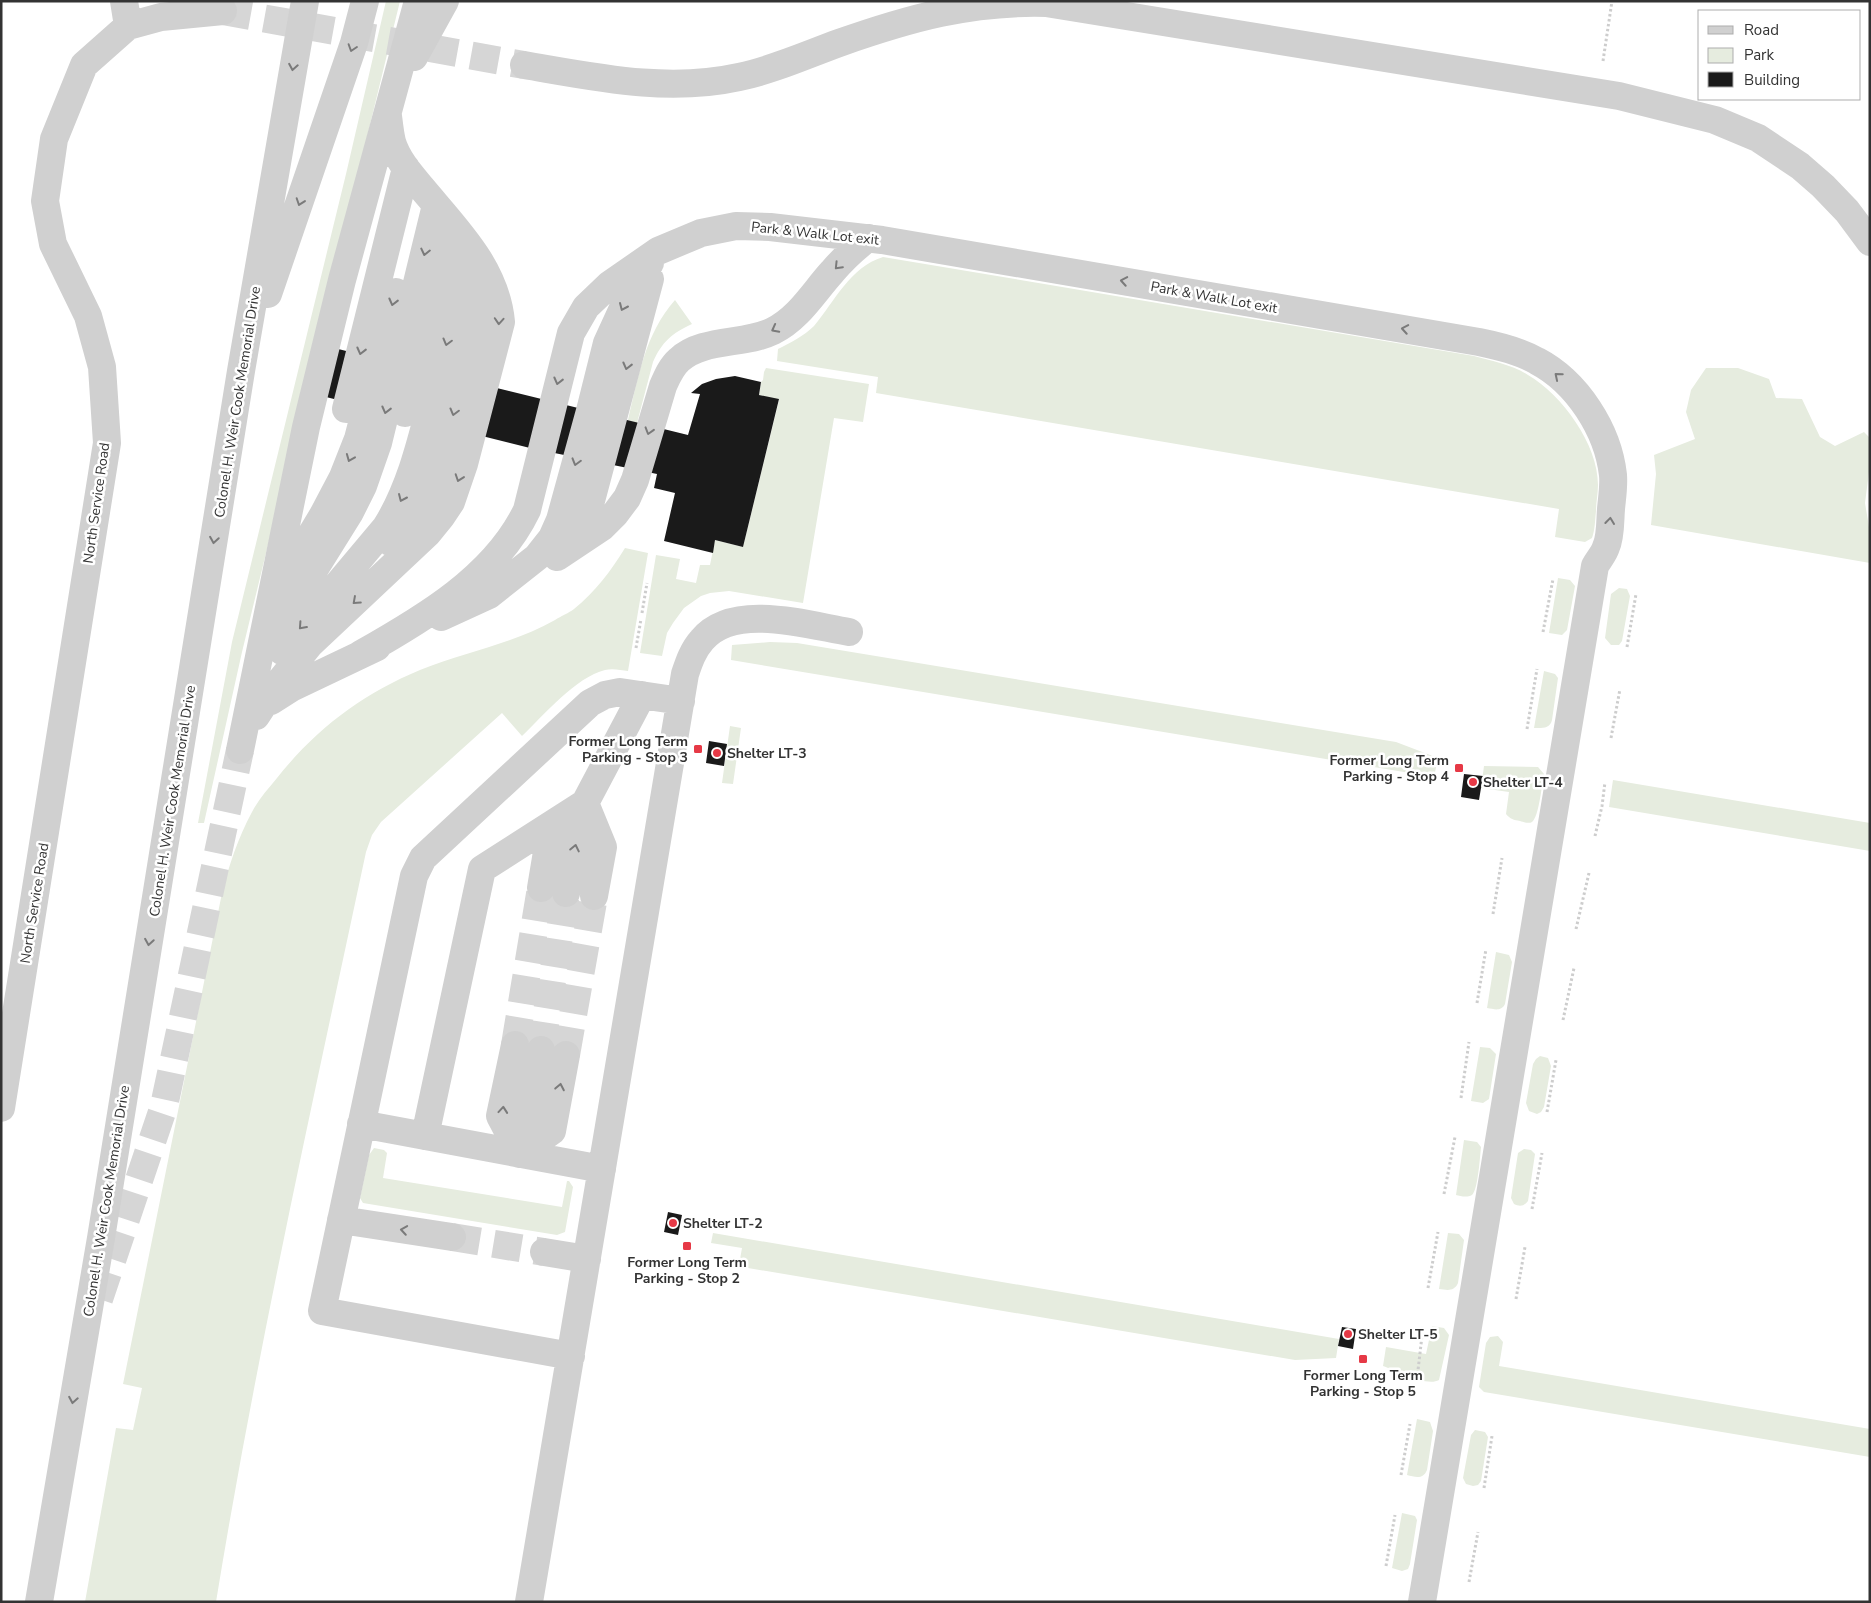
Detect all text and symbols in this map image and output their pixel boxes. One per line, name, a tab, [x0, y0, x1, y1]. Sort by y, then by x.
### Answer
legend	[1698, 10, 1861, 100]
text: Road	[1744, 20, 1779, 40]
one-way arrow	[348, 44, 358, 52]
text: Park	[1744, 45, 1774, 65]
one-way arrow	[289, 62, 299, 71]
text: Building	[1744, 70, 1800, 90]
one-way arrow	[295, 197, 305, 206]
street label: Park & Walk Lot exit	[750, 217, 880, 250]
one-way arrow	[420, 248, 431, 257]
one-way arrow	[835, 260, 844, 269]
one-way arrow	[1119, 277, 1128, 287]
street label: Park & Walk Lot exit	[1149, 277, 1279, 318]
street label: Colonel H. Weir Cook Memorial Drive	[210, 285, 265, 519]
one-way arrow	[389, 297, 399, 305]
one-way arrow	[619, 302, 630, 311]
one-way arrow	[494, 318, 505, 326]
one-way arrow	[771, 323, 780, 333]
one-way arrow	[1400, 325, 1409, 335]
one-way arrow	[442, 338, 453, 347]
one-way arrow	[356, 347, 366, 355]
one-way arrow	[623, 361, 633, 369]
one-way arrow	[1555, 373, 1564, 381]
one-way arrow	[553, 377, 564, 386]
one-way arrow	[382, 406, 392, 414]
one-way arrow	[449, 408, 460, 417]
one-way arrow	[645, 426, 655, 434]
street label: North Service Road	[79, 441, 114, 565]
one-way arrow	[346, 453, 356, 462]
one-way arrow	[571, 458, 582, 467]
one-way arrow	[455, 473, 465, 482]
one-way arrow	[397, 493, 408, 502]
one-way arrow	[1604, 517, 1615, 525]
one-way arrow	[209, 537, 220, 545]
one-way arrow	[352, 595, 361, 604]
one-way arrow	[299, 620, 308, 629]
street label: Colonel H. Weir Cook Memorial Drive	[145, 684, 200, 918]
place label: Former Long Term Parking - Stop 3	[568, 732, 688, 767]
marker: Former Long Term Parking - Stop 3	[692, 743, 704, 755]
place label: Shelter LT-3	[727, 744, 807, 763]
marker: Shelter LT-3	[711, 747, 723, 759]
place label: Former Long Term Parking - Stop 4	[1329, 751, 1450, 786]
marker: Former Long Term Parking - Stop 4	[1453, 762, 1465, 774]
place label: Shelter LT-4	[1483, 773, 1563, 792]
marker: Shelter LT-4	[1467, 776, 1479, 788]
street label: North Service Road	[16, 841, 53, 965]
one-way arrow	[569, 843, 580, 852]
one-way arrow	[144, 938, 154, 947]
one-way arrow	[554, 1083, 565, 1092]
street label: Colonel H. Weir Cook Memorial Drive	[79, 1084, 134, 1318]
one-way arrow	[497, 1106, 508, 1114]
place label: Shelter LT-2	[683, 1214, 763, 1233]
marker: Shelter LT-2	[667, 1217, 679, 1229]
one-way arrow	[399, 1225, 407, 1236]
marker: Former Long Term Parking - Stop 2	[681, 1240, 693, 1252]
place label: Former Long Term Parking - Stop 2	[627, 1253, 747, 1288]
place label: Shelter LT-5	[1358, 1325, 1438, 1344]
marker: Shelter LT-5	[1342, 1328, 1354, 1340]
marker: Former Long Term Parking - Stop 5	[1357, 1353, 1369, 1365]
place label: Former Long Term Parking - Stop 5	[1303, 1366, 1423, 1401]
one-way arrow	[68, 1396, 78, 1405]

